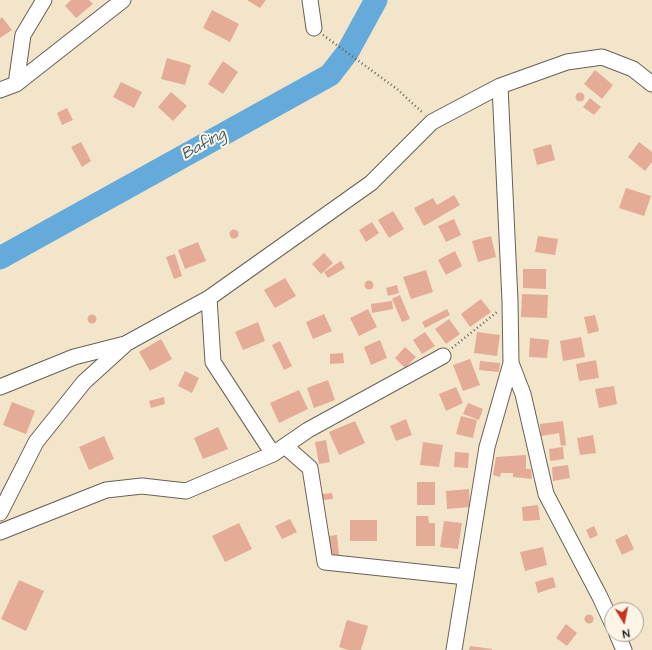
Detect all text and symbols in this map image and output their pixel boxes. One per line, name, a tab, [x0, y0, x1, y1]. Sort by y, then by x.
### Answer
water label: Bafing	[178, 125, 230, 165]
north arrow	[604, 602, 644, 642]
text: N	[621, 625, 631, 641]

